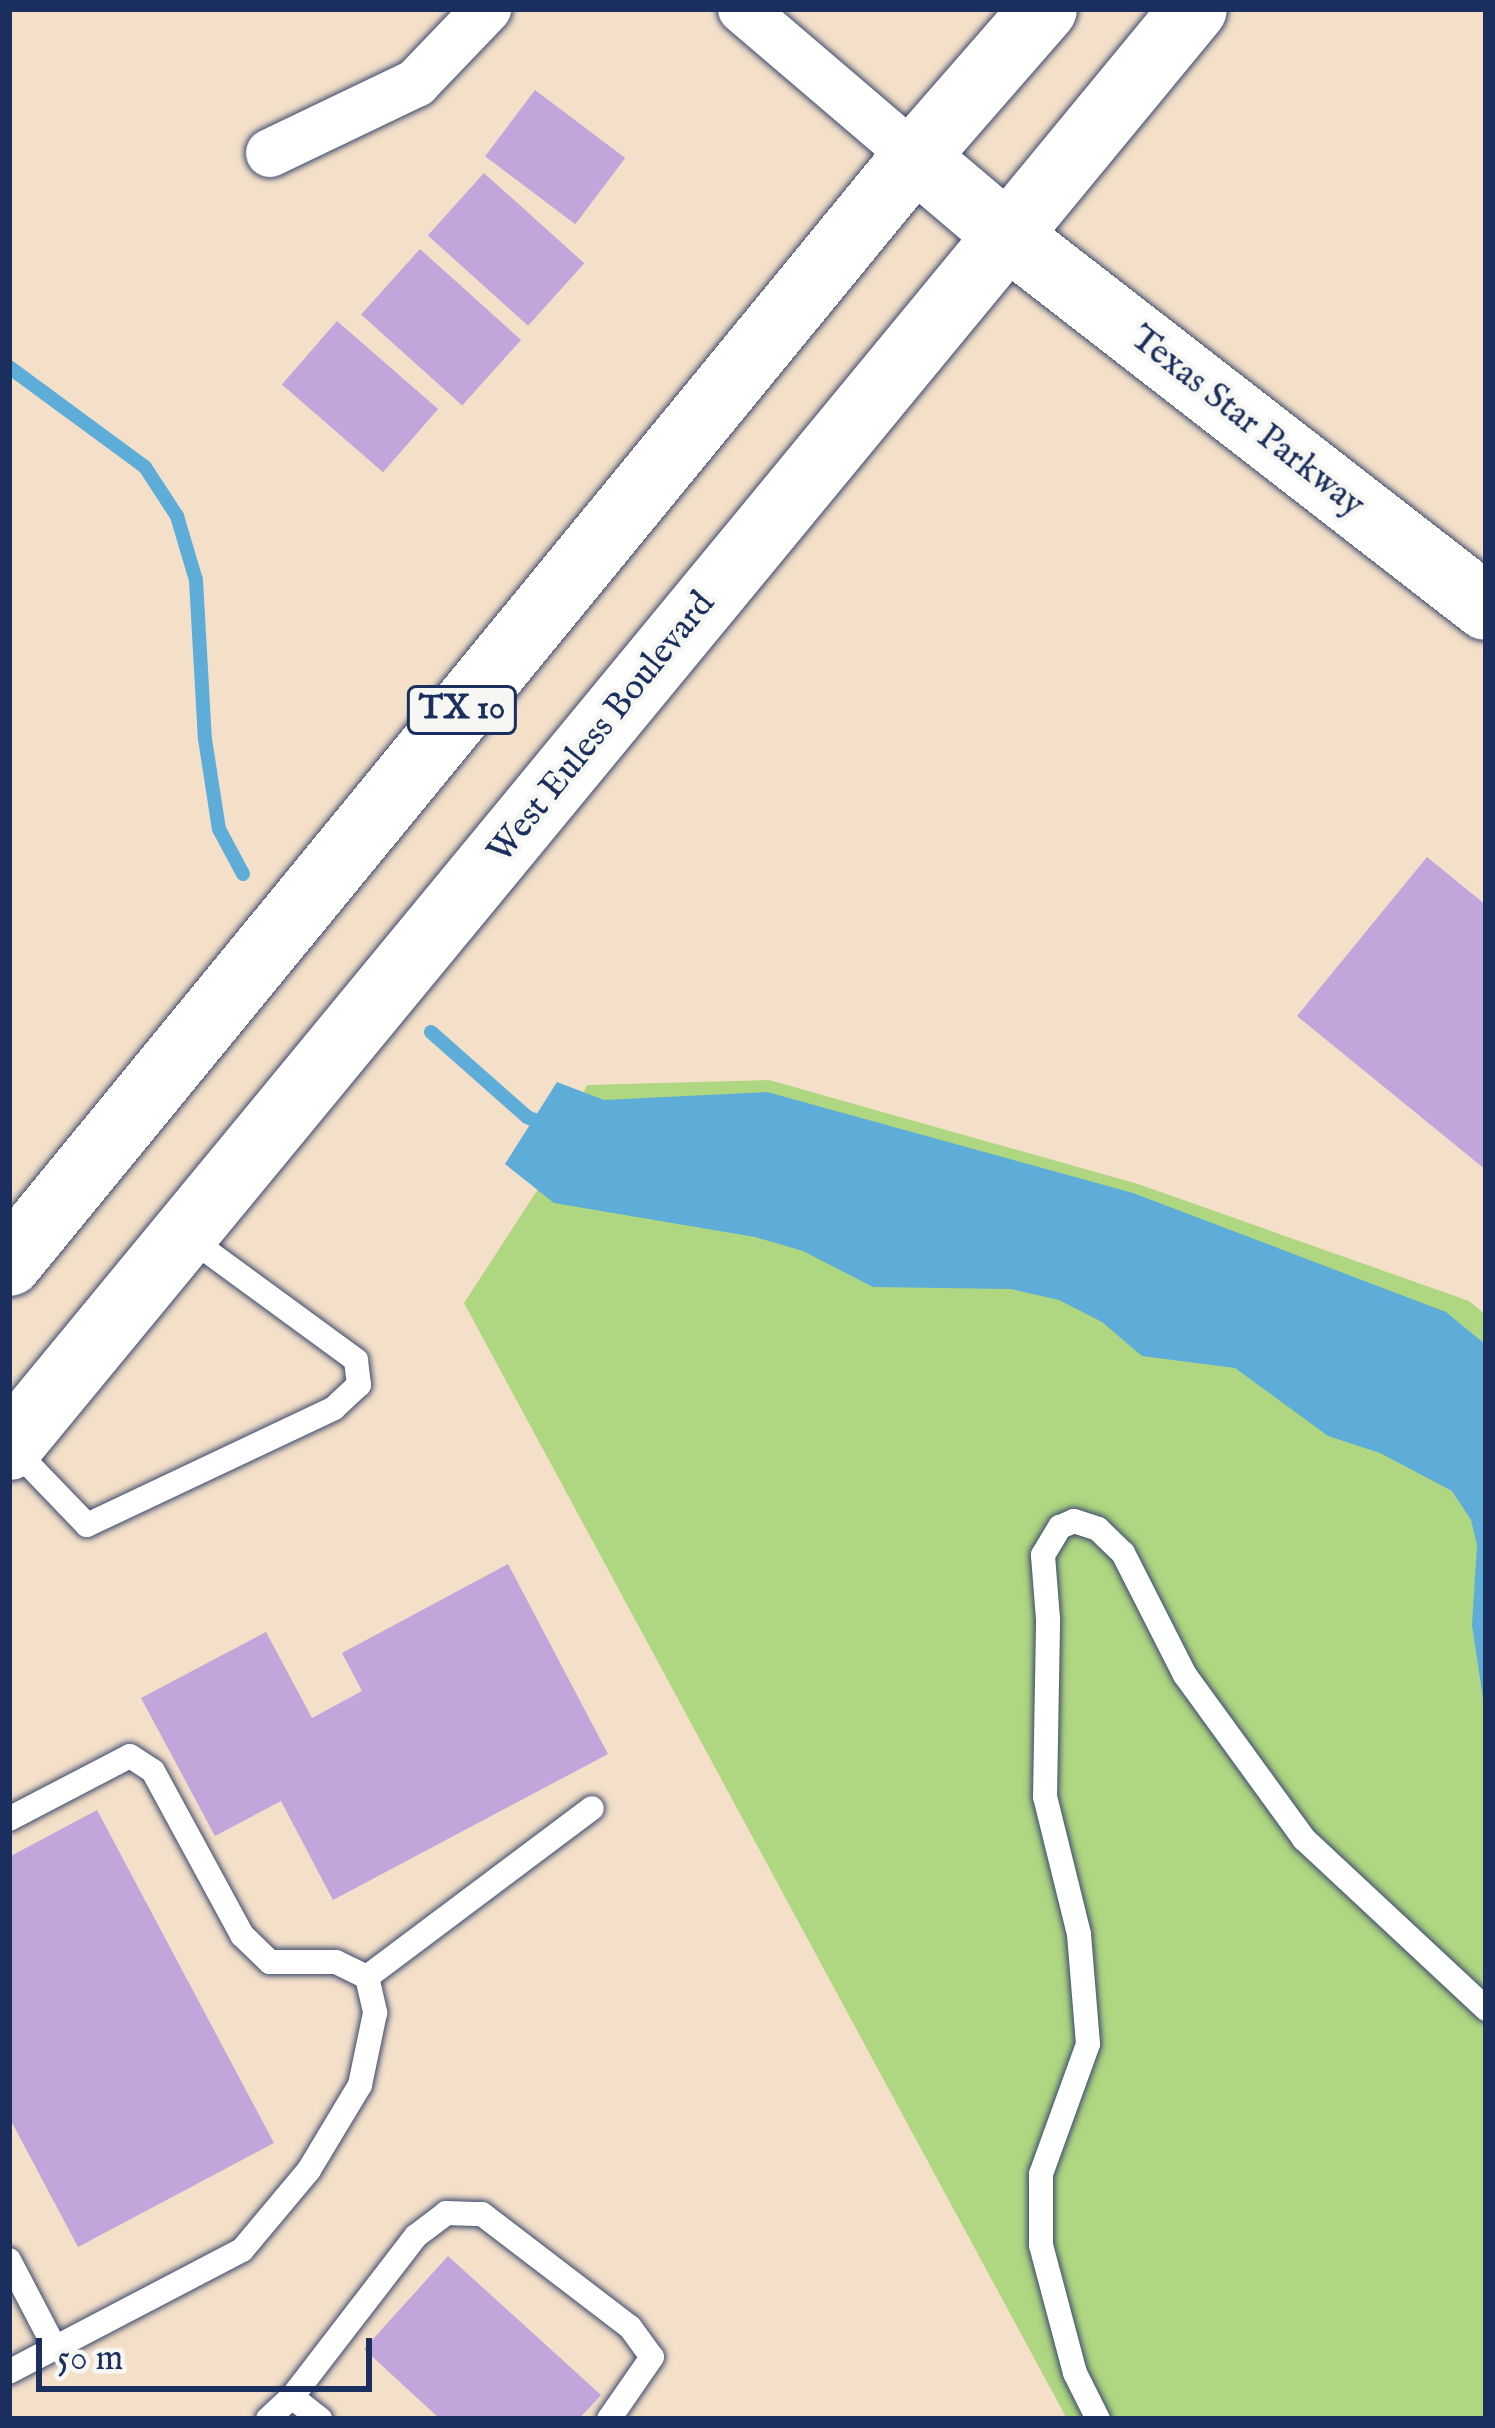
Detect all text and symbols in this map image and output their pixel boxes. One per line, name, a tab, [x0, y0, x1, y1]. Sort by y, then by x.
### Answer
street label: Texas Star Parkway	[1121, 317, 1373, 527]
street label: West Euless Boulevard	[479, 584, 725, 872]
road number: TX 10	[405, 683, 519, 737]
scale bar	[42, 2314, 378, 2388]
text: 50 m	[57, 2336, 123, 2382]

